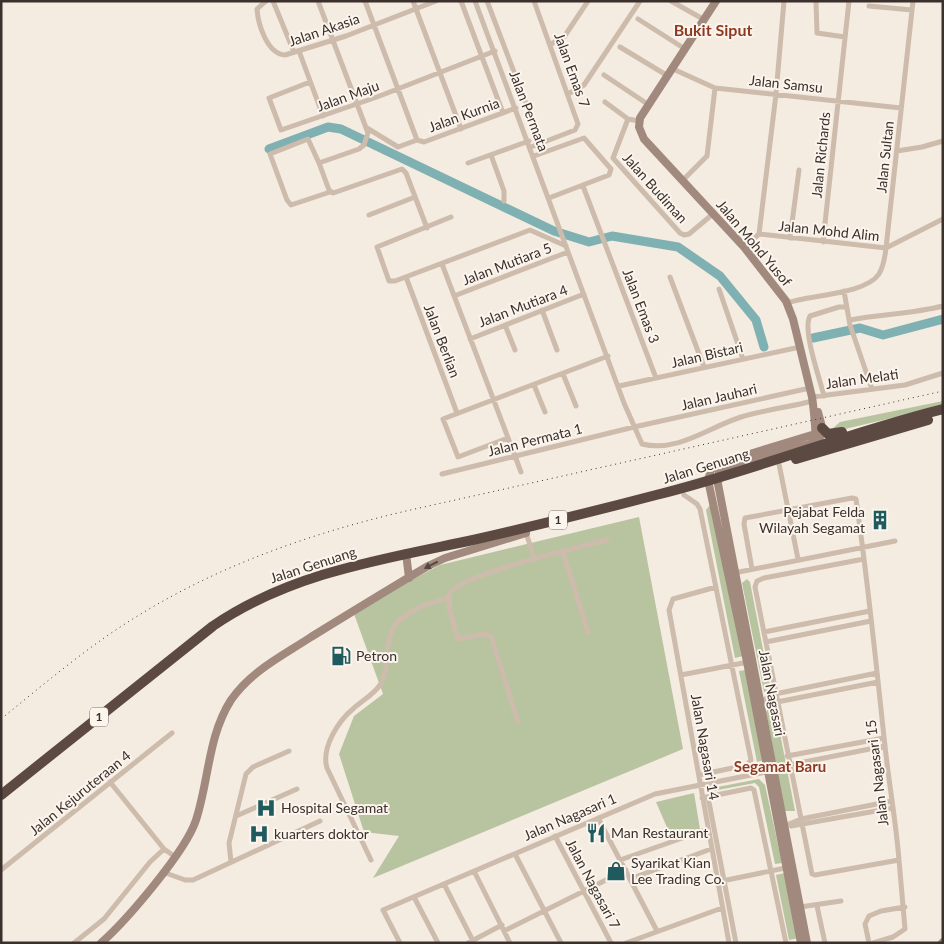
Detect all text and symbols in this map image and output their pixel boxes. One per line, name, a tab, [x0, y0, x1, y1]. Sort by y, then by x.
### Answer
street label: Jalan Akasia	[286, 9, 361, 50]
district label: Bukit Siput	[674, 20, 752, 39]
street label: Jalan Emas 7	[551, 30, 594, 110]
street label: Jalan Permata	[506, 68, 553, 154]
street label: Jalan Samsu	[748, 71, 824, 96]
street label: Jalan Maju	[314, 76, 381, 115]
street label: Jalan Kurnia	[426, 94, 502, 135]
street label: Jalan Richards	[808, 111, 833, 199]
street label: Jalan Sultan	[872, 120, 897, 194]
street label: Jalan Budiman	[619, 149, 691, 226]
street label: Jalan Mohd Yusof	[713, 196, 796, 289]
street label: Jalan Mohd Alim	[778, 217, 880, 244]
street label: Jalan Mutiara 5	[460, 239, 554, 288]
street label: Jalan Emas 3	[619, 266, 663, 345]
street label: Jalan Mutiara 4	[476, 281, 570, 330]
street label: Jalan Berlian	[421, 302, 464, 380]
street label: Jalan Bistari	[669, 338, 744, 371]
street label: Jalan Melati	[824, 365, 899, 392]
street label: Jalan Jauhari	[679, 380, 759, 414]
street label: Jalan Permata 1	[486, 420, 584, 459]
street label: Jalan Genuang	[661, 444, 751, 487]
place label: Pejabat Felda Wilayah Segamat	[759, 503, 865, 536]
building icon: Pejabat Felda Wilayah Segamat	[869, 509, 891, 531]
road number: 1	[549, 510, 567, 530]
street label: Jalan Genuang	[268, 543, 358, 586]
one-way arrow	[423, 561, 438, 569]
fuel station icon: Petron	[330, 645, 352, 667]
place label: Petron	[356, 647, 397, 664]
street label: Jalan Nagasari	[756, 648, 789, 737]
street label: Jalan Nagasari 14	[688, 693, 723, 801]
road number: 1	[90, 708, 108, 726]
street label: Jalan Nagasari 15	[862, 719, 891, 827]
street label: Jalan Kejuruteraan 4	[26, 747, 134, 839]
district label: Segamat Baru	[734, 757, 826, 775]
street label: Jalan Nagasari 1	[521, 789, 619, 844]
hospital icon: Hospital Segamat	[255, 797, 277, 819]
place label: Hospital Segamat	[281, 799, 388, 816]
restaurant icon: Man Restaurant	[585, 822, 607, 844]
hospital icon: kuarters doktor	[248, 823, 270, 845]
place label: Man Restaurant	[611, 824, 708, 841]
place label: kuarters doktor	[274, 825, 369, 842]
street label: Jalan Nagasari 7	[563, 836, 624, 932]
place label: Syarikat Kian Lee Trading Co.	[631, 854, 725, 887]
shop icon: Syarikat Kian Lee Trading Co.	[605, 860, 627, 882]

